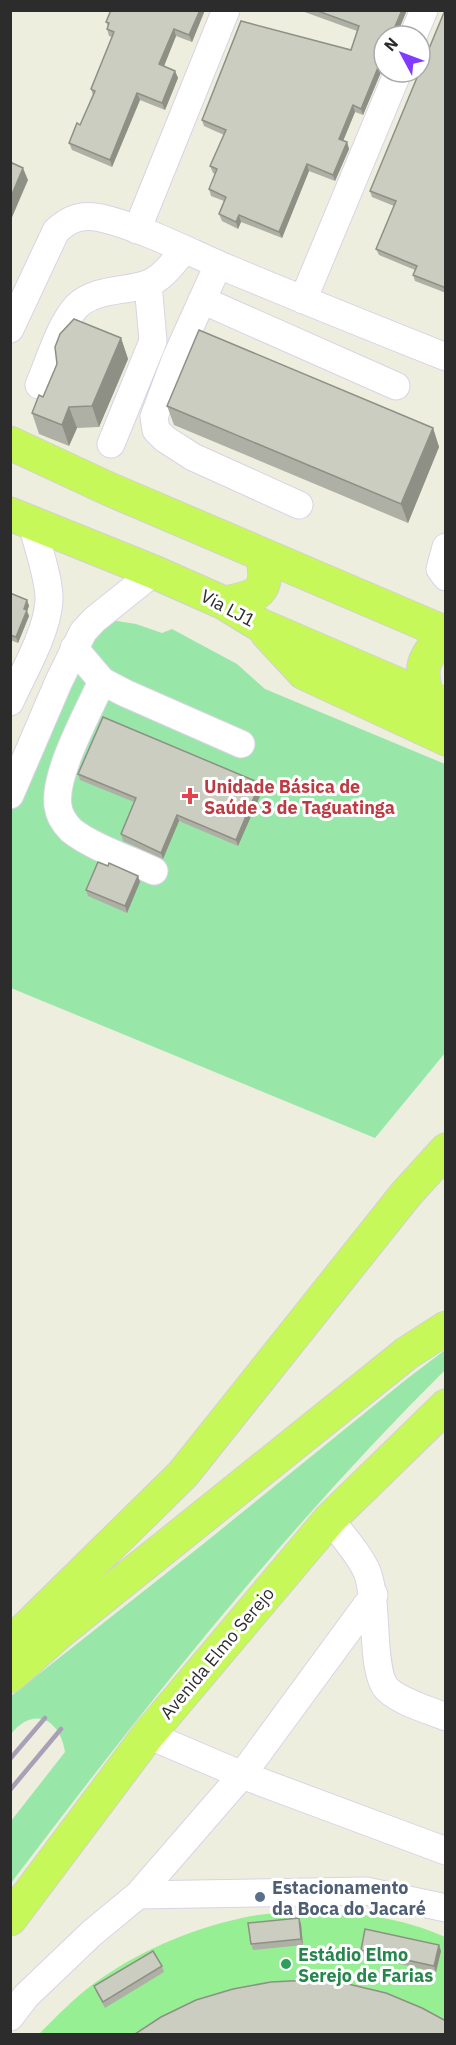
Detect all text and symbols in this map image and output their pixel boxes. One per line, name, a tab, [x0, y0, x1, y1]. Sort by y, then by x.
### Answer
north arrow	[372, 24, 432, 84]
text: N	[379, 33, 402, 55]
street label: Via LJ1	[197, 584, 259, 632]
place label: Unidade Básica de Saúde 3 de Taguatinga	[204, 775, 395, 819]
marker: Unidade Básica de Saúde 3 de Taguatinga	[181, 787, 199, 805]
street label: Avenida Elmo Serejo	[155, 1582, 279, 1724]
place label: Estacionamento da Boca do Jacaré	[272, 1876, 426, 1920]
marker: Estacionamento da Boca do Jacaré	[253, 1890, 267, 1904]
place label: Estádio Elmo Serejo de Farias	[298, 1943, 433, 1987]
marker: Estádio Elmo Serejo de Farias	[279, 1957, 293, 1971]

